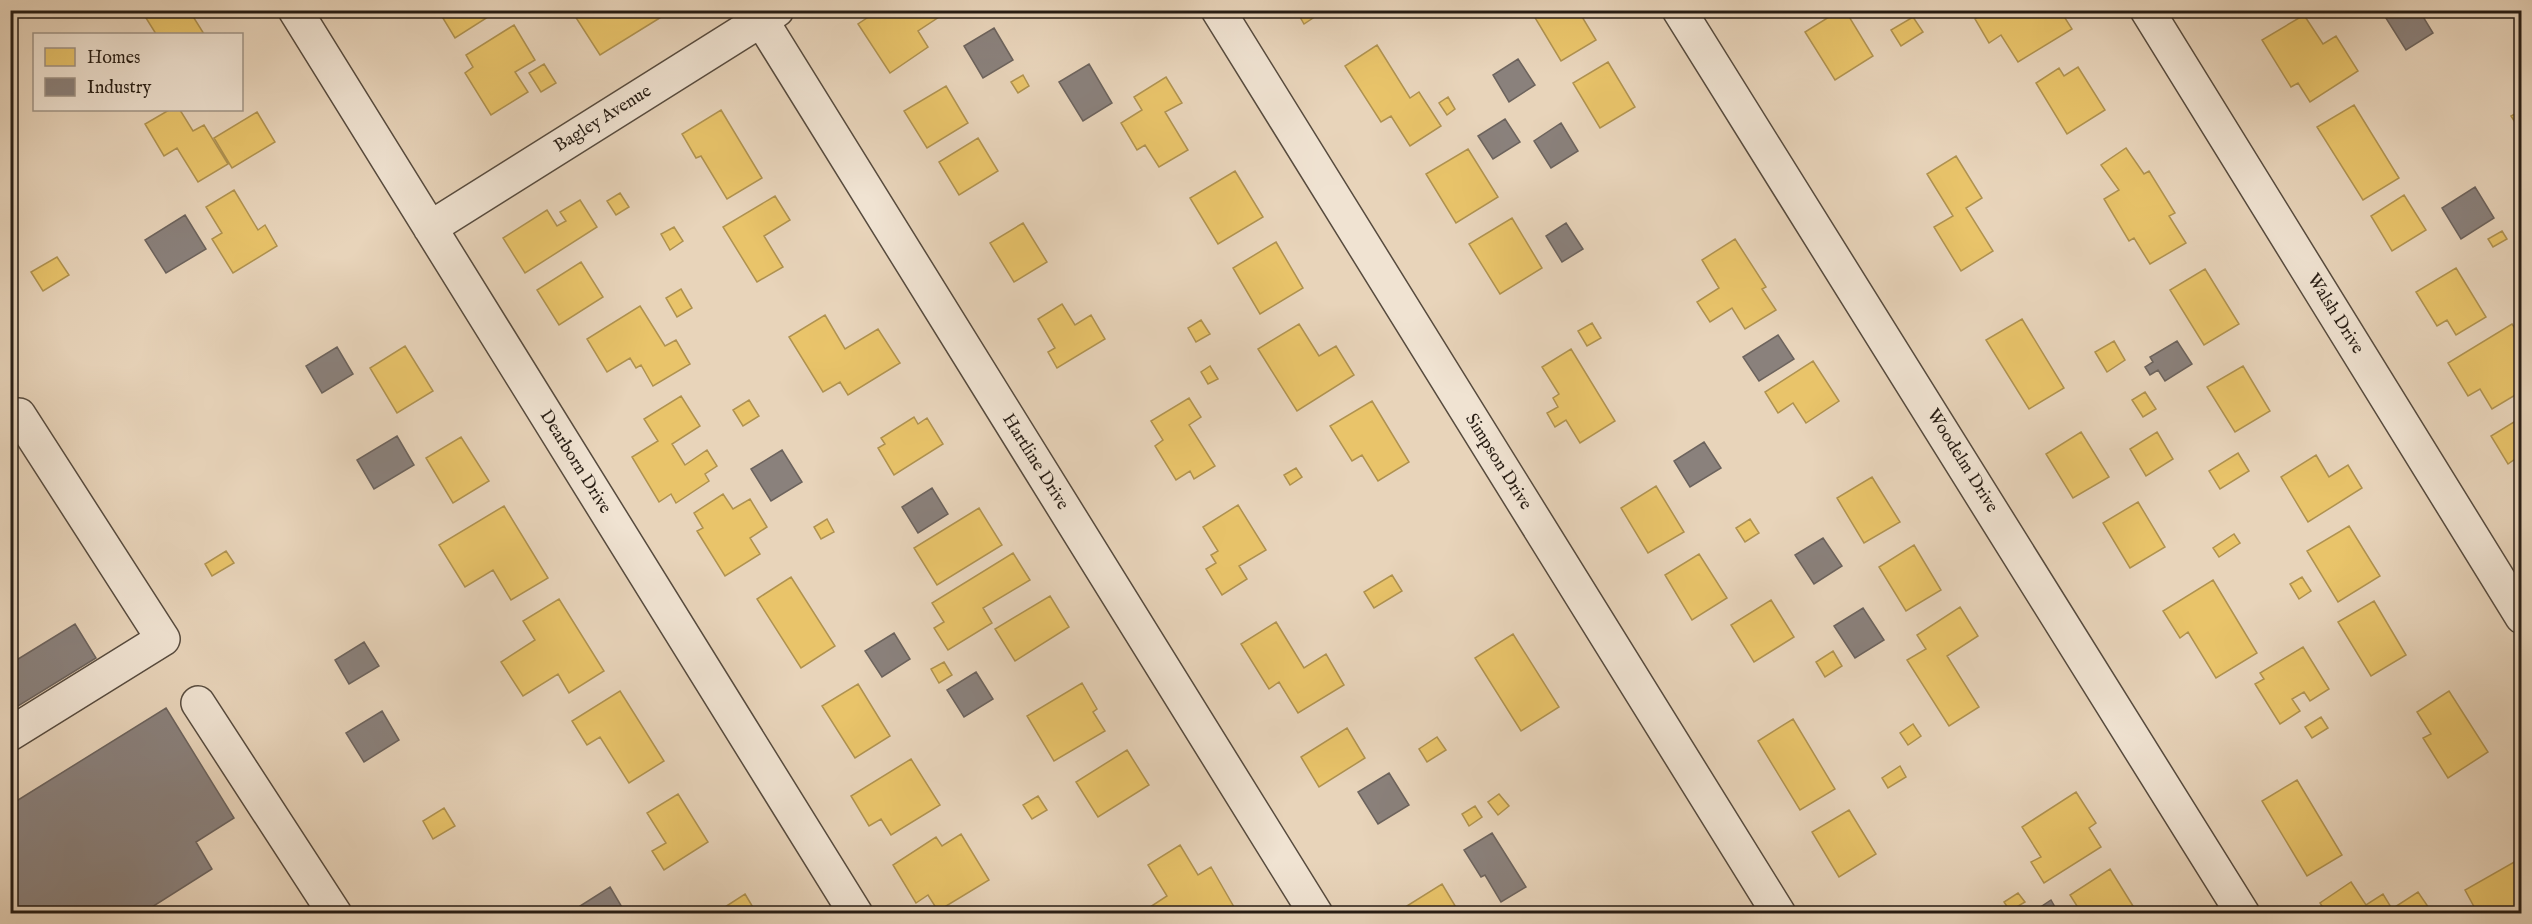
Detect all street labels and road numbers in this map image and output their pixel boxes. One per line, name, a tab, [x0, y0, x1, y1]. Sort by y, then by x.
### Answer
street label: Bagley Avenue	[550, 80, 656, 158]
street label: Walsh Drive	[2301, 270, 2369, 358]
street label: Woodelm Drive	[1921, 405, 2003, 517]
street label: Dearborn Drive	[534, 406, 616, 518]
street label: Hartline Drive	[996, 409, 1074, 515]
street label: Simpson Drive	[1459, 410, 1537, 514]

